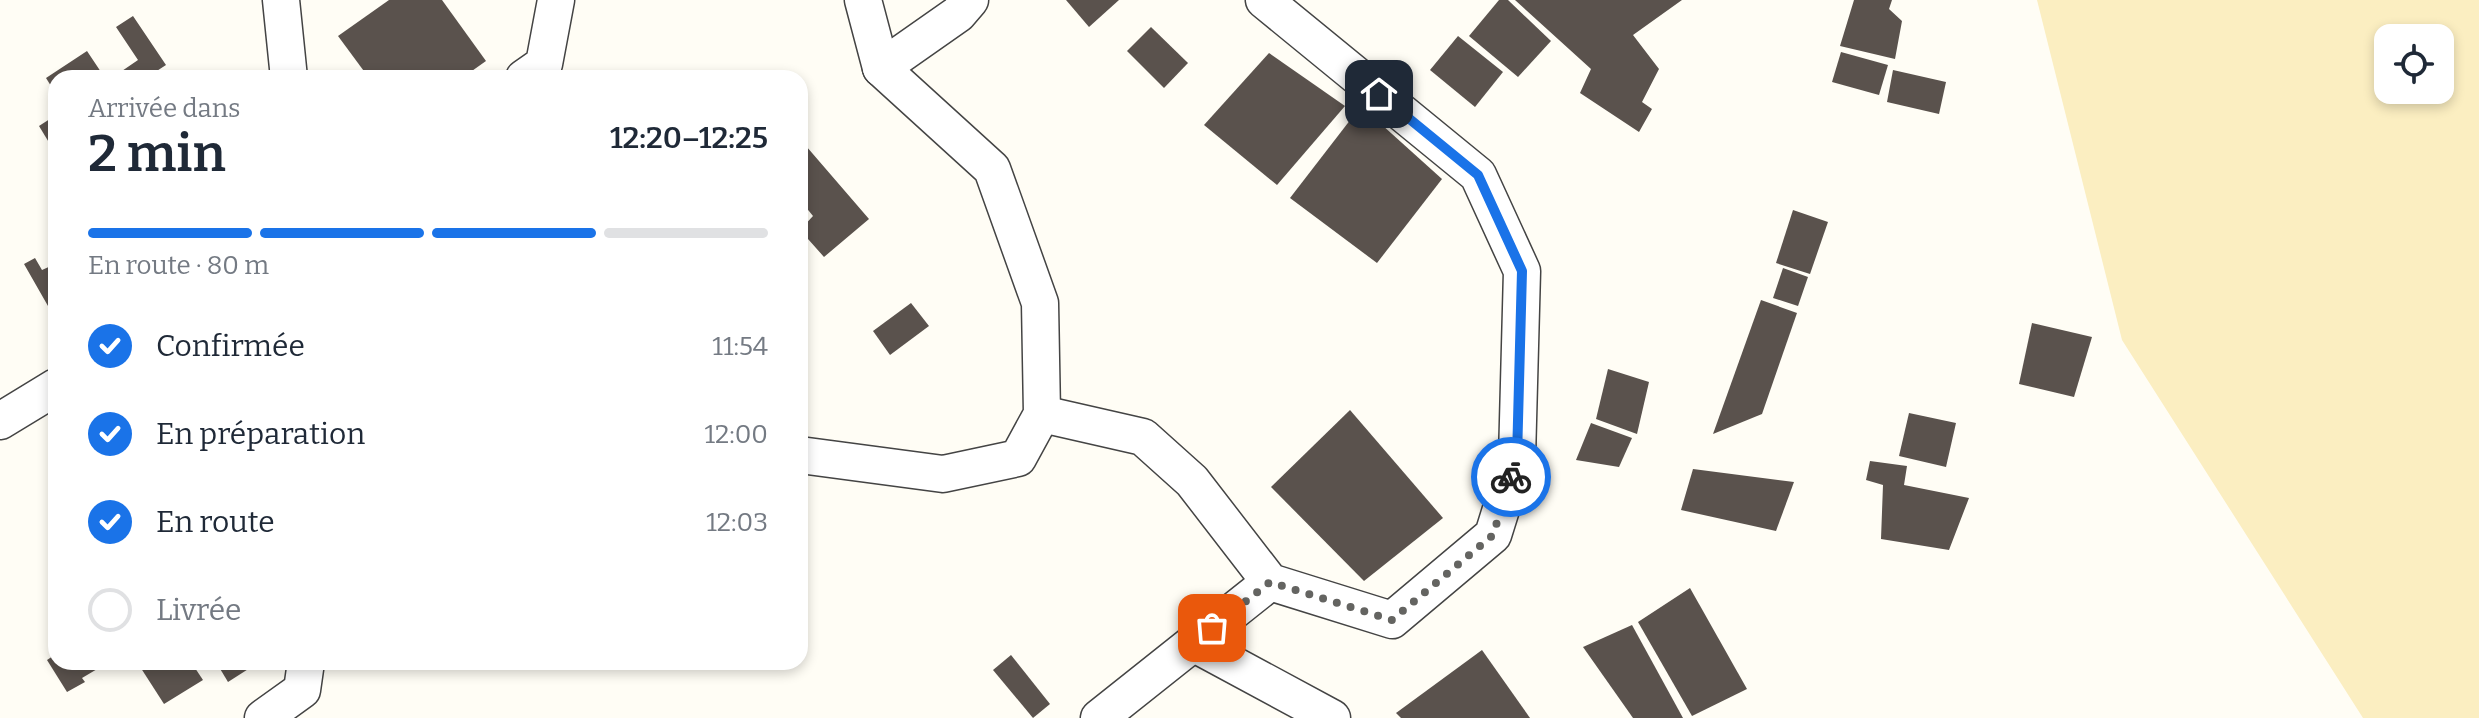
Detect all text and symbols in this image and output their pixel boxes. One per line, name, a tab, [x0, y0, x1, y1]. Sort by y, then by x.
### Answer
map controls	[2374, 24, 2454, 104]
button: locate	[2374, 24, 2454, 104]
pin	[1345, 60, 1413, 128]
icon: home	[1357, 72, 1401, 116]
text: Arrivée dans	[88, 93, 241, 124]
text: 12:20–12:25	[610, 120, 768, 156]
text: 2 min	[88, 122, 226, 185]
text: En route · 80 m	[88, 250, 269, 281]
icon: check	[88, 324, 132, 368]
text: Confirmée	[156, 328, 305, 364]
text: 11:54	[712, 331, 768, 362]
icon: check	[88, 412, 132, 456]
text: En préparation	[156, 416, 365, 452]
text: 12:00	[704, 419, 768, 450]
courier	[1471, 437, 1551, 517]
icon: bike	[1489, 455, 1533, 499]
icon: check	[88, 500, 132, 544]
text: En route	[156, 504, 275, 540]
text: 12:03	[706, 507, 768, 538]
text: Livrée	[156, 592, 242, 628]
pin	[1178, 594, 1246, 662]
icon: bag	[1190, 606, 1234, 650]

